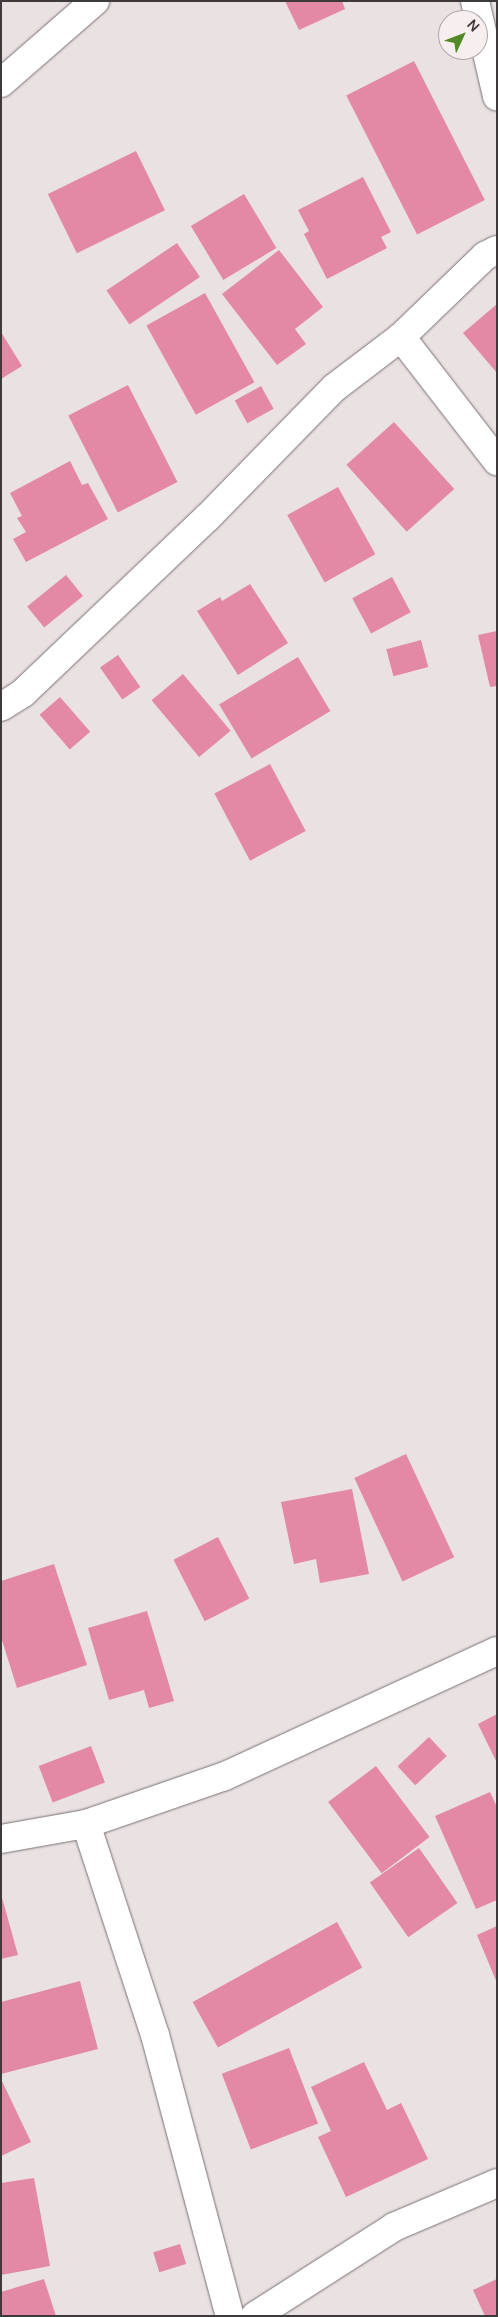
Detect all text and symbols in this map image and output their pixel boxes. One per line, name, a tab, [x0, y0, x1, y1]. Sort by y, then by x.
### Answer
north arrow	[438, 10, 488, 60]
text: N	[463, 15, 484, 35]

